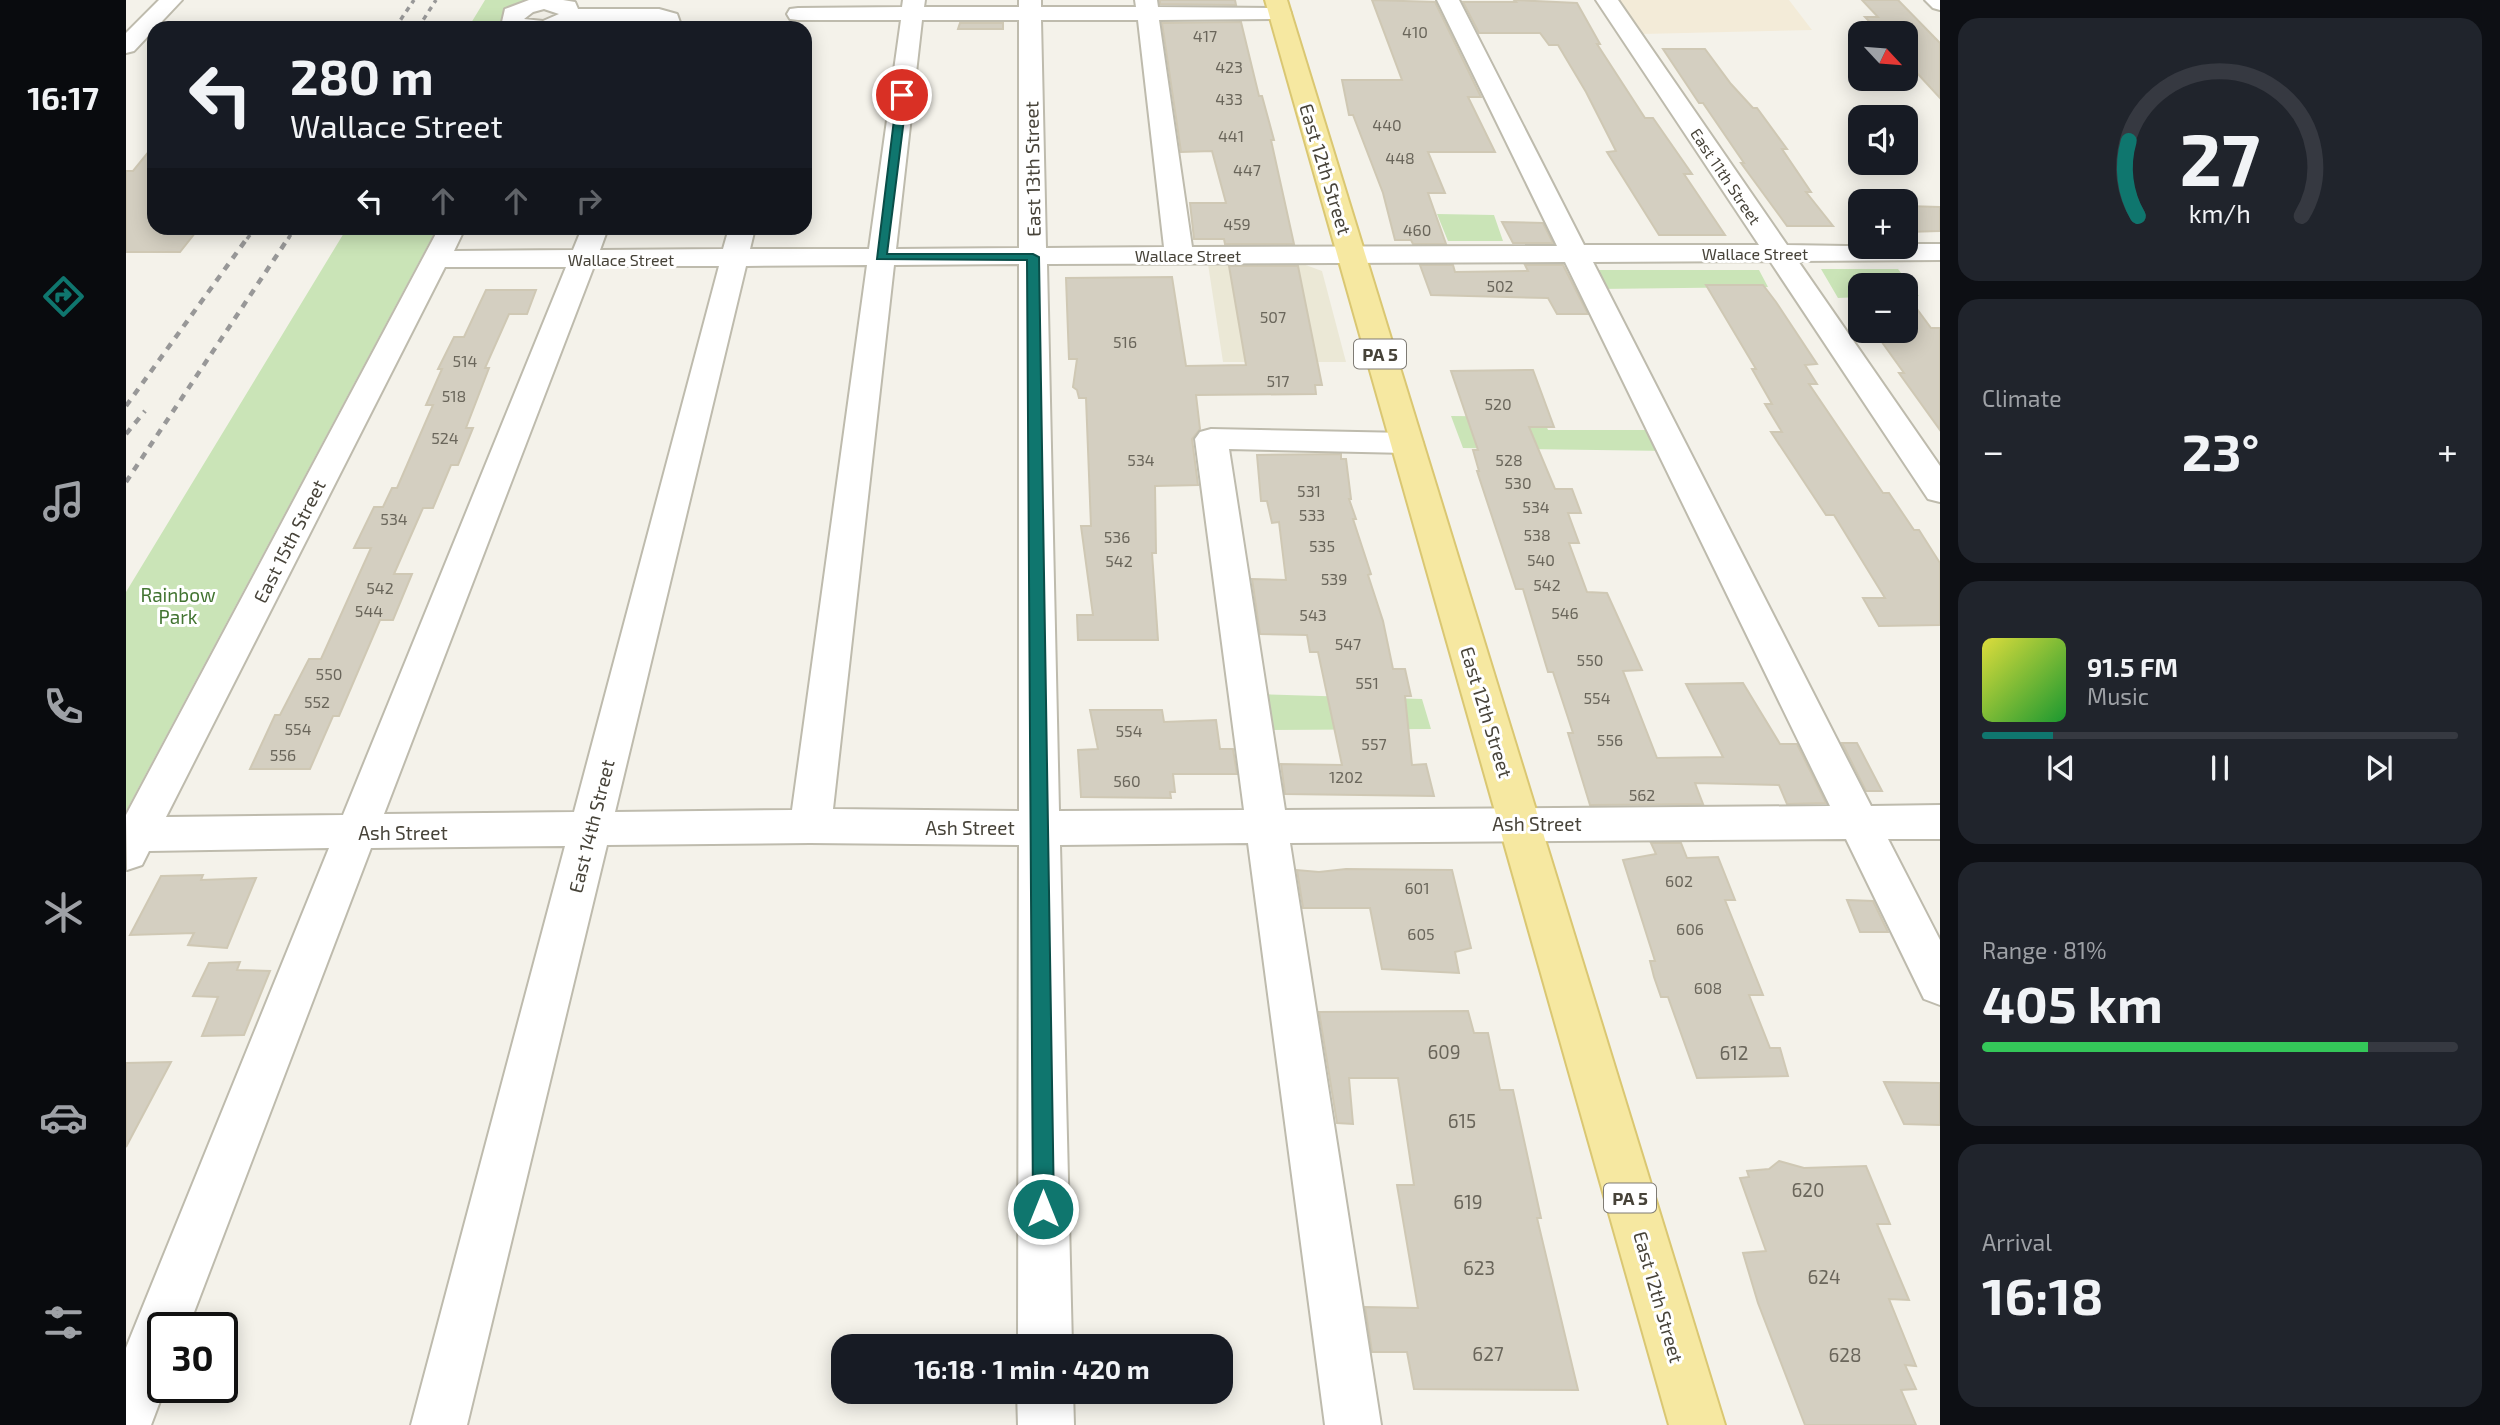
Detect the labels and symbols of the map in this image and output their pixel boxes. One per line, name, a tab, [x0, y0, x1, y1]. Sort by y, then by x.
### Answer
north arrow	[1848, 21, 1918, 91]
house number: 410	[1402, 22, 1428, 41]
house number: 417	[1193, 26, 1217, 45]
house number: 423	[1215, 57, 1243, 76]
pin	[872, 65, 932, 125]
house number: 433	[1215, 89, 1243, 108]
street label: East 13th Street	[1019, 101, 1045, 237]
street label: East 12th Street	[1295, 101, 1357, 237]
house number: 440	[1372, 115, 1402, 134]
street label: East 11th Street	[1687, 124, 1765, 228]
house number: 441	[1218, 126, 1244, 145]
house number: 448	[1385, 148, 1415, 167]
house number: 447	[1233, 160, 1261, 179]
house number: 459	[1223, 214, 1251, 233]
house number: 460	[1403, 220, 1431, 239]
street label: Wallace Street	[1702, 244, 1808, 263]
street label: Wallace Street	[1135, 246, 1241, 265]
street label: Wallace Street	[568, 250, 674, 269]
house number: 502	[1486, 276, 1514, 295]
house number: 507	[1260, 307, 1286, 326]
house number: 516	[1113, 332, 1137, 351]
road number: PA 5	[1354, 340, 1406, 368]
house number: 514	[453, 351, 478, 370]
house number: 517	[1266, 371, 1290, 390]
house number: 518	[442, 386, 466, 405]
house number: 520	[1484, 394, 1512, 413]
house number: 524	[431, 428, 459, 447]
house number: 534	[1127, 450, 1155, 469]
house number: 528	[1495, 450, 1523, 469]
house number: 530	[1504, 473, 1532, 492]
street label: East 15th Street	[248, 476, 330, 606]
house number: 531	[1297, 481, 1321, 500]
house number: 534	[1522, 497, 1550, 516]
house number: 533	[1299, 505, 1325, 524]
house number: 534	[380, 509, 408, 528]
house number: 538	[1523, 525, 1551, 544]
house number: 536	[1104, 527, 1130, 546]
house number: 535	[1309, 536, 1335, 555]
house number: 540	[1527, 550, 1555, 569]
house number: 542	[1105, 551, 1133, 570]
house number: 539	[1321, 569, 1347, 588]
house number: 542	[1533, 575, 1561, 594]
house number: 542	[366, 578, 394, 597]
park label: Rainbow Park	[140, 583, 216, 628]
house number: 544	[355, 601, 383, 620]
house number: 546	[1551, 603, 1579, 622]
house number: 543	[1299, 605, 1327, 624]
house number: 547	[1335, 634, 1361, 653]
street label: East 12th Street	[1456, 644, 1518, 780]
house number: 550	[1577, 650, 1603, 669]
house number: 550	[316, 664, 342, 683]
house number: 551	[1355, 673, 1379, 692]
house number: 554	[1584, 688, 1611, 707]
house number: 552	[304, 692, 330, 711]
house number: 554	[285, 719, 312, 738]
house number: 554	[1116, 721, 1143, 740]
house number: 556	[1597, 730, 1623, 749]
house number: 557	[1361, 734, 1387, 753]
house number: 556	[270, 745, 296, 764]
street label: East 14th Street	[563, 757, 619, 895]
house number: 1202	[1329, 767, 1363, 786]
house number: 560	[1113, 771, 1141, 790]
house number: 562	[1629, 785, 1655, 804]
street label: Ash Street	[1492, 812, 1582, 835]
street label: Ash Street	[925, 816, 1015, 839]
street label: Ash Street	[358, 821, 448, 844]
house number: 602	[1665, 871, 1693, 890]
house number: 601	[1404, 878, 1430, 897]
house number: 606	[1676, 919, 1704, 938]
house number: 605	[1407, 924, 1435, 943]
house number: 608	[1694, 978, 1722, 997]
house number: 609	[1427, 1040, 1461, 1063]
house number: 612	[1719, 1041, 1749, 1064]
house number: 615	[1448, 1109, 1476, 1132]
position arrow	[1006, 1172, 1080, 1246]
house number: 620	[1791, 1178, 1825, 1201]
road number: PA 5	[1604, 1184, 1656, 1212]
house number: 619	[1453, 1190, 1483, 1213]
street label: East 12th Street	[1629, 1229, 1689, 1365]
house number: 623	[1463, 1256, 1495, 1279]
house number: 624	[1807, 1265, 1841, 1288]
speed limit sign: 30	[147, 1312, 238, 1403]
house number: 627	[1472, 1342, 1504, 1365]
house number: 628	[1828, 1343, 1862, 1366]

